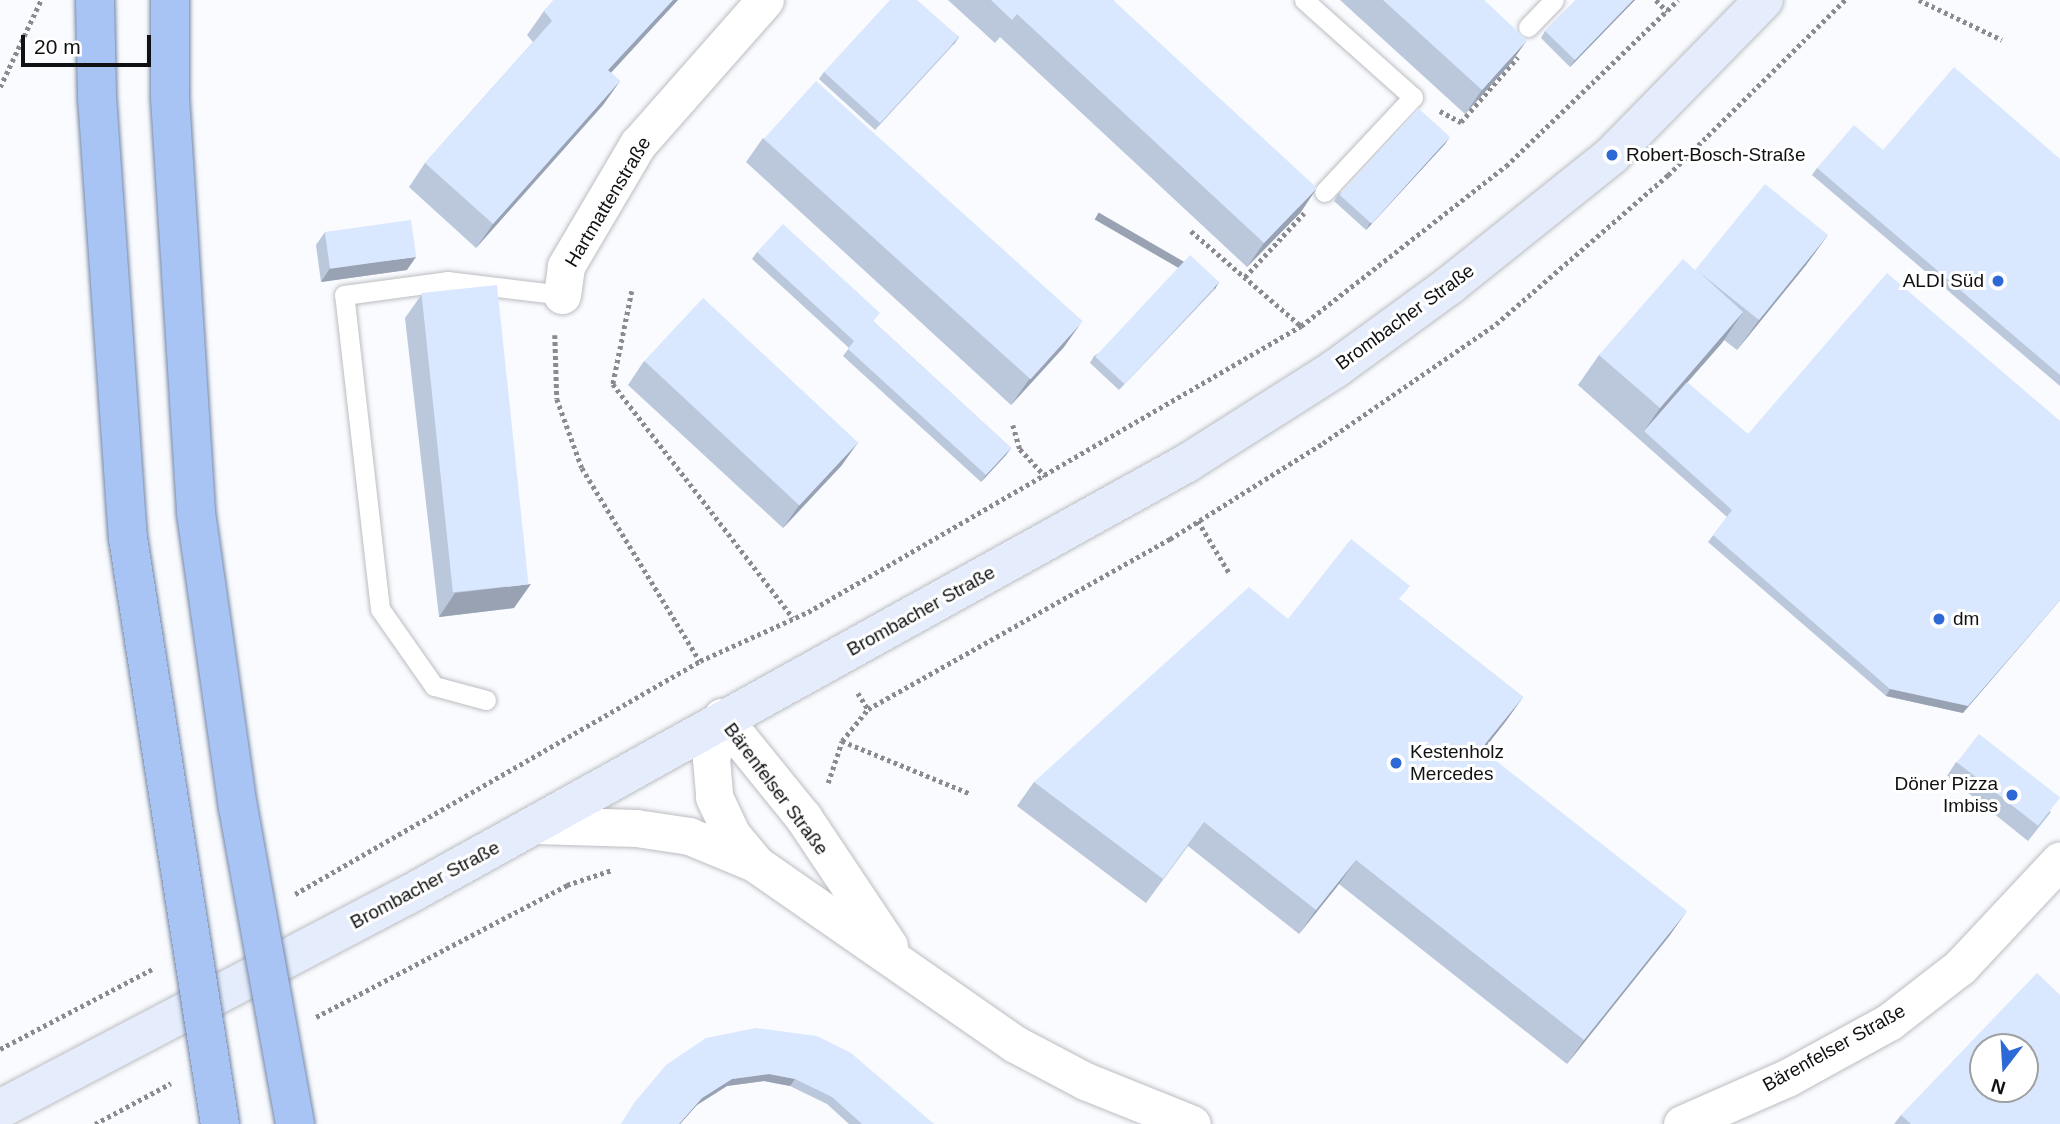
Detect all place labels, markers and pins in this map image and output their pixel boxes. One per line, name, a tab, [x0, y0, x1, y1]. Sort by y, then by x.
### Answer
place label: Robert-Bosch-Straße	[1626, 144, 1806, 166]
marker: Robert-Bosch-Straße	[1604, 147, 1620, 163]
place label: ALDI Süd	[1903, 270, 1984, 292]
marker: ALDI Süd	[1990, 273, 2006, 289]
place label: dm	[1953, 608, 1979, 630]
marker: dm	[1931, 611, 1947, 627]
place label: Kestenholz Mercedes	[1410, 741, 1504, 785]
marker: Kestenholz Mercedes	[1388, 755, 1404, 771]
place label: Döner Pizza Imbiss	[1895, 773, 1998, 817]
marker: Döner Pizza Imbiss	[2004, 787, 2020, 803]

